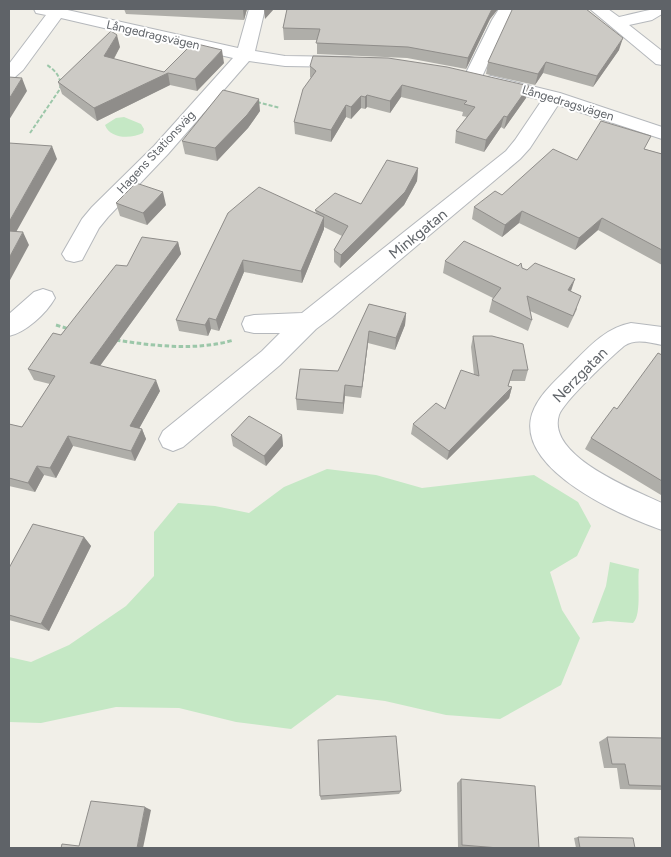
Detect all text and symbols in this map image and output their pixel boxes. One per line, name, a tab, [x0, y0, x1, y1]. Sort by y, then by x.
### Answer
street label: Långedragsvägen	[105, 17, 201, 53]
street label: Långedragsvägen	[520, 82, 616, 124]
street label: Hagens Stationsväg	[114, 108, 198, 196]
street label: Minkgatan	[385, 205, 451, 263]
street label: Nerzgatan	[549, 344, 611, 406]

